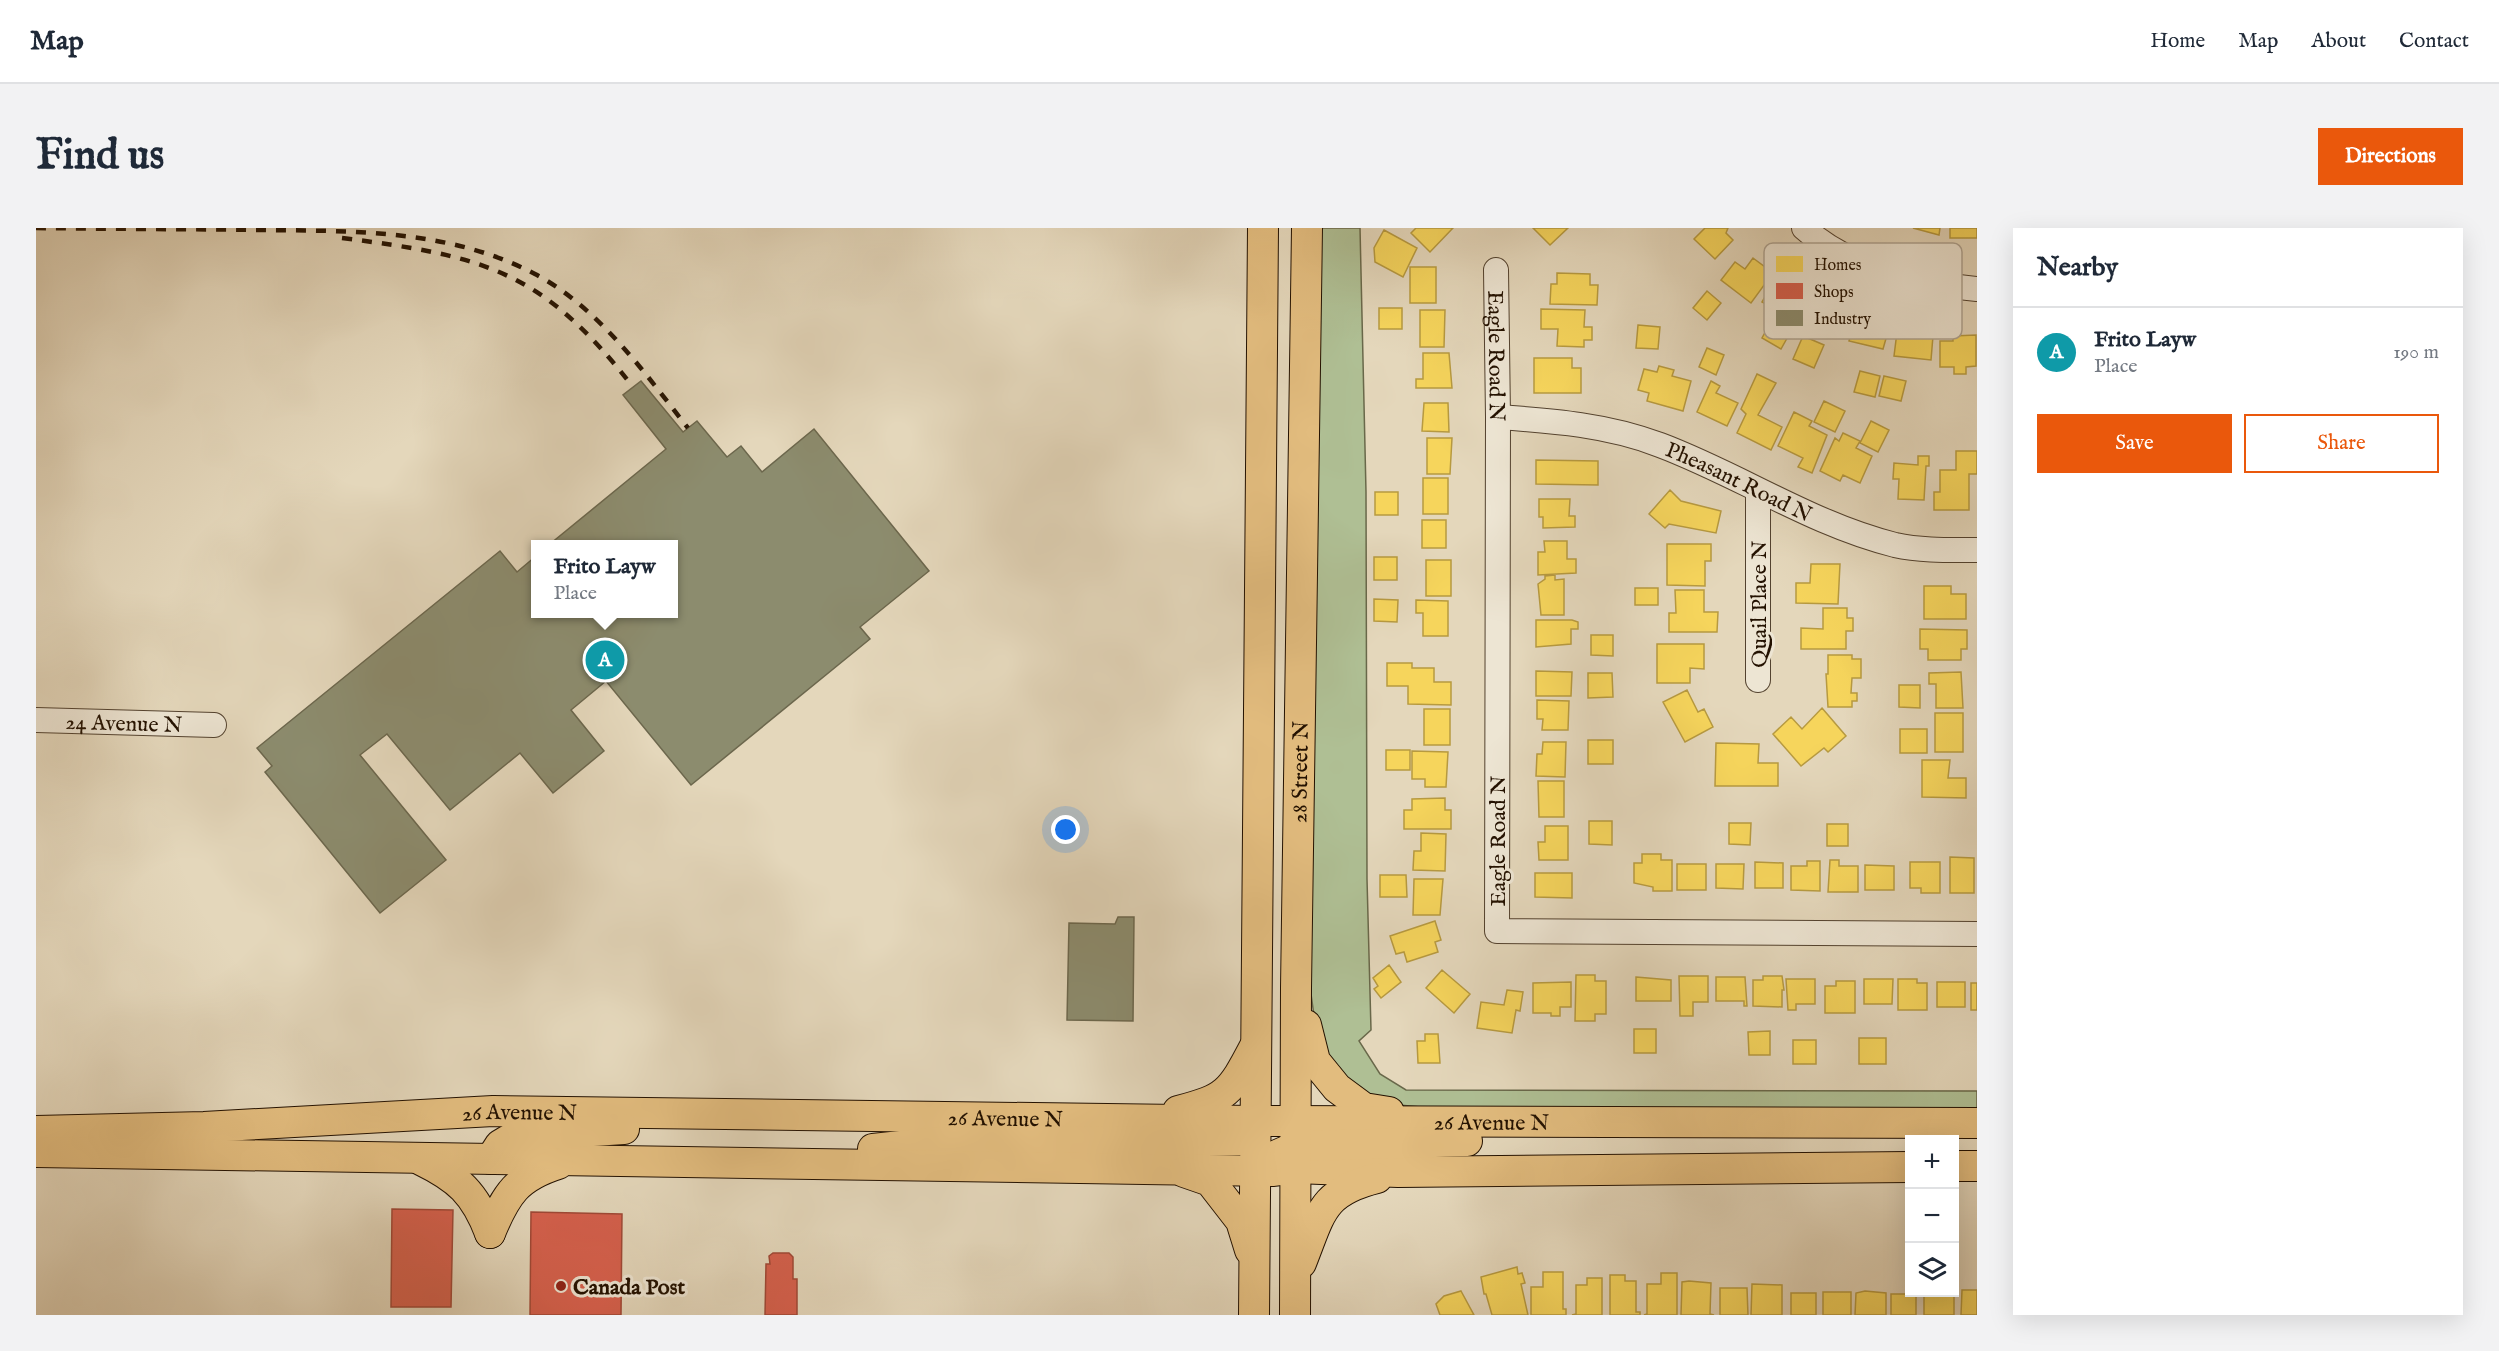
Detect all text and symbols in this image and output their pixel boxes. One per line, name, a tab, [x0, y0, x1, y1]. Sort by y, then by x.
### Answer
text: Map	[30, 24, 84, 59]
text: Home	[2150, 28, 2205, 55]
text: Map	[2238, 28, 2278, 55]
text: About	[2311, 28, 2366, 55]
text: Contact	[2399, 28, 2469, 55]
button: Directions	[2318, 128, 2463, 185]
text: Find us	[36, 130, 164, 183]
legend	[1764, 243, 1962, 339]
text: Nearby	[2037, 251, 2118, 284]
text: Homes	[1814, 256, 1862, 276]
text: Shops	[1814, 283, 1854, 303]
street label: Eagle Road N	[1480, 290, 1510, 422]
text: Industry	[1814, 310, 1871, 330]
text: Frito Layw	[2094, 326, 2196, 354]
text: A	[2050, 340, 2063, 365]
text: 190 m	[2393, 340, 2439, 365]
text: Place	[2094, 354, 2137, 379]
button: Save	[2037, 414, 2232, 473]
button: Share	[2244, 414, 2439, 473]
street label: Pheasant Road N	[1661, 437, 1816, 529]
popup	[531, 540, 678, 618]
street label: Quail Place N	[1746, 540, 1774, 668]
text: Frito Layw	[554, 553, 655, 581]
text: Place	[554, 581, 597, 606]
pin: A	[586, 638, 624, 682]
street label: 24 Avenue N	[65, 709, 183, 740]
street label: 28 Street N	[1286, 721, 1316, 823]
street label: Eagle Road N	[1485, 775, 1513, 907]
your location	[1051, 815, 1080, 844]
street label: 26 Avenue N	[461, 1099, 577, 1129]
street label: 26 Avenue N	[947, 1105, 1063, 1134]
street label: 26 Avenue N	[1434, 1109, 1549, 1138]
map controls	[1905, 1135, 1959, 1297]
button: +	[1905, 1135, 1959, 1189]
button: −	[1905, 1189, 1959, 1243]
button: layers	[1905, 1243, 1959, 1297]
place label: Canada Post	[573, 1274, 685, 1302]
marker: Canada Post	[554, 1279, 568, 1293]

